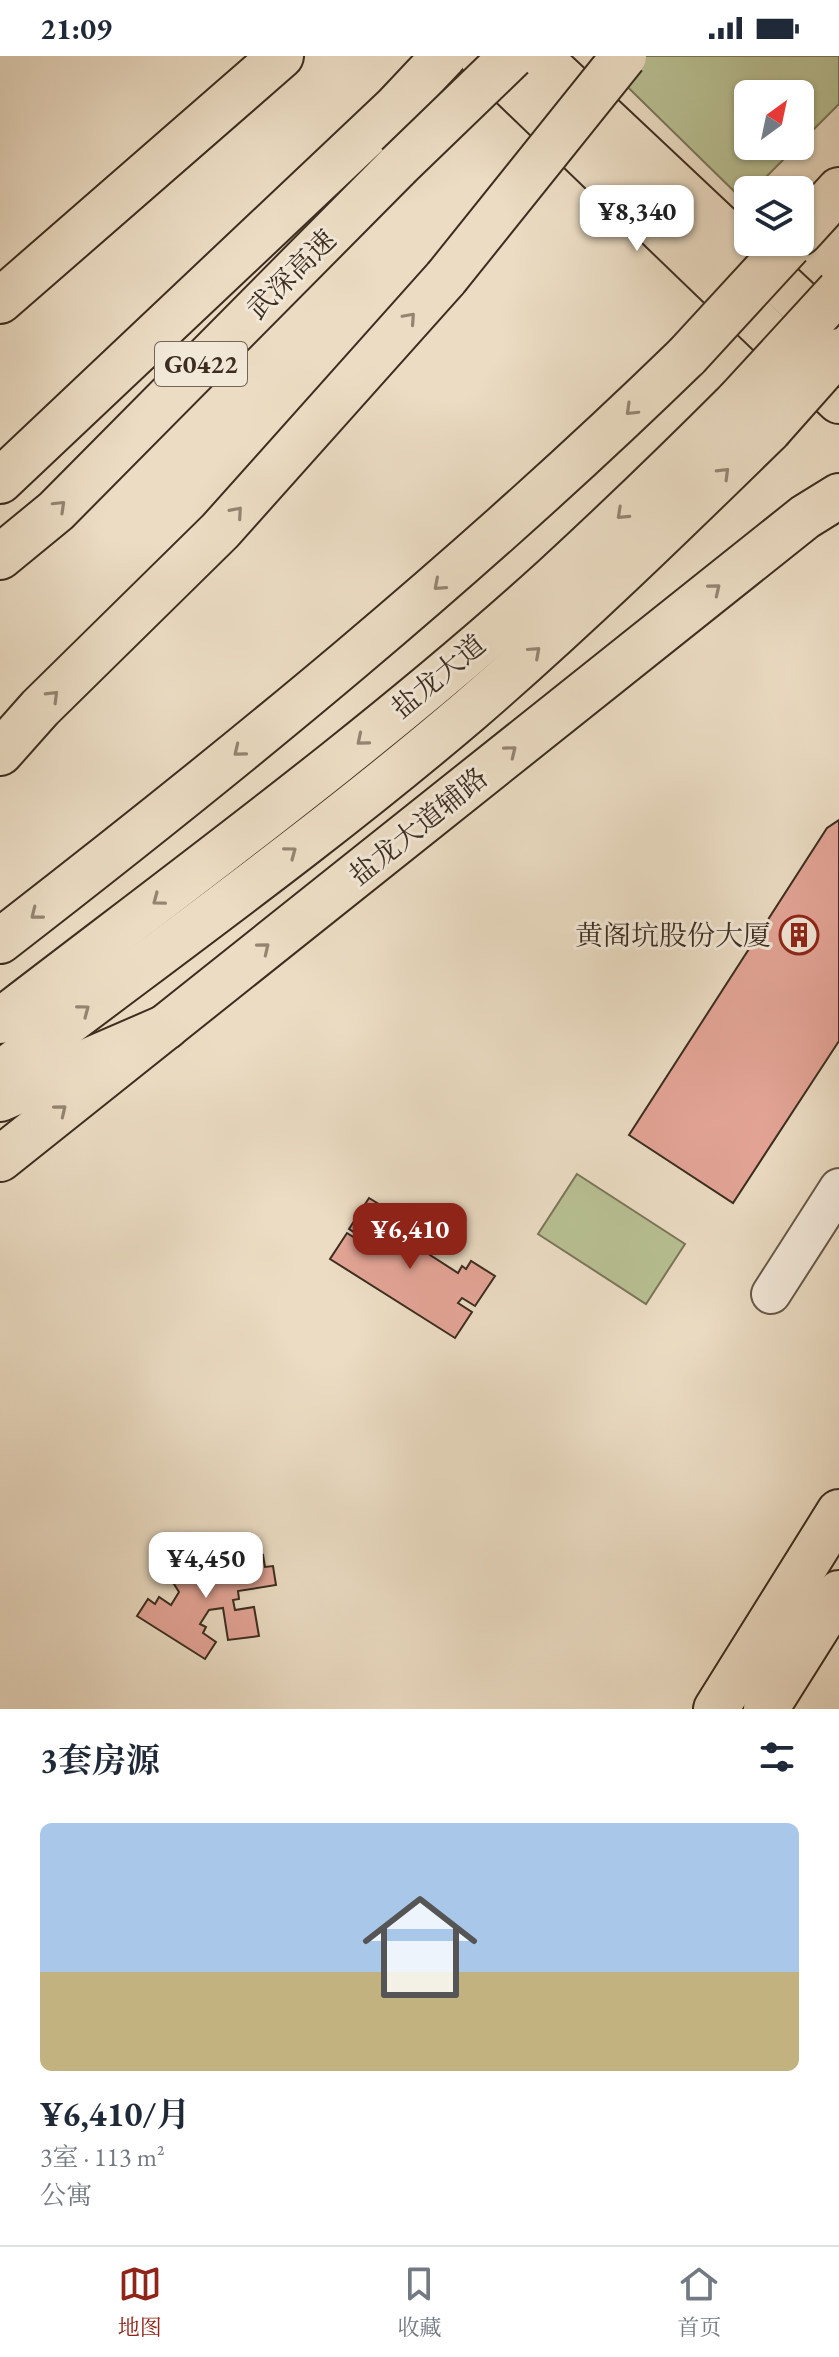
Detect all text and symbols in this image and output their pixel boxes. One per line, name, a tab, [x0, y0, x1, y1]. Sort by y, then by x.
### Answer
text: 21:09	[40, 9, 112, 48]
north arrow	[734, 80, 814, 160]
map controls	[734, 80, 814, 256]
button: layers	[734, 176, 814, 256]
pin: ¥8,340	[572, 185, 702, 253]
text: ¥8,340	[598, 194, 676, 228]
street label: 武深高速	[239, 222, 343, 326]
one-way arrow	[400, 313, 415, 328]
road number: G0422	[155, 342, 247, 386]
one-way arrow	[626, 401, 640, 416]
one-way arrow	[715, 468, 729, 483]
one-way arrow	[50, 502, 65, 516]
one-way arrow	[617, 505, 631, 520]
one-way arrow	[227, 507, 241, 522]
one-way arrow	[433, 576, 448, 590]
one-way arrow	[706, 584, 720, 599]
street label: 盐龙大道	[384, 626, 492, 726]
one-way arrow	[526, 647, 541, 661]
one-way arrow	[44, 691, 58, 705]
one-way arrow	[357, 730, 371, 745]
one-way arrow	[234, 741, 248, 756]
one-way arrow	[502, 747, 517, 761]
street label: 盐龙大道辅路	[341, 759, 495, 893]
one-way arrow	[282, 848, 297, 862]
one-way arrow	[152, 891, 167, 905]
one-way arrow	[30, 904, 45, 918]
building icon: 黄阁坑股份大厦	[778, 914, 820, 956]
place label: 黄阁坑股份大厦	[575, 917, 771, 953]
one-way arrow	[255, 944, 270, 958]
one-way arrow	[75, 1005, 90, 1019]
one-way arrow	[52, 1106, 67, 1120]
pin: ¥6,410	[345, 1203, 475, 1271]
text: ¥6,410	[371, 1212, 449, 1246]
pin: ¥4,450	[141, 1532, 271, 1600]
text: ¥4,450	[167, 1541, 245, 1575]
icon: filters	[755, 1735, 799, 1779]
text: 3套房源	[40, 1738, 160, 1782]
icon: home	[348, 1875, 492, 2019]
text: ¥6,410/月	[40, 2092, 190, 2136]
text: 3室 · 113 m²	[40, 2140, 165, 2174]
text: 公寓	[40, 2178, 92, 2212]
tab: 地图	[118, 2262, 162, 2342]
tab: 收藏	[397, 2262, 441, 2342]
tab: 首页	[677, 2262, 721, 2342]

